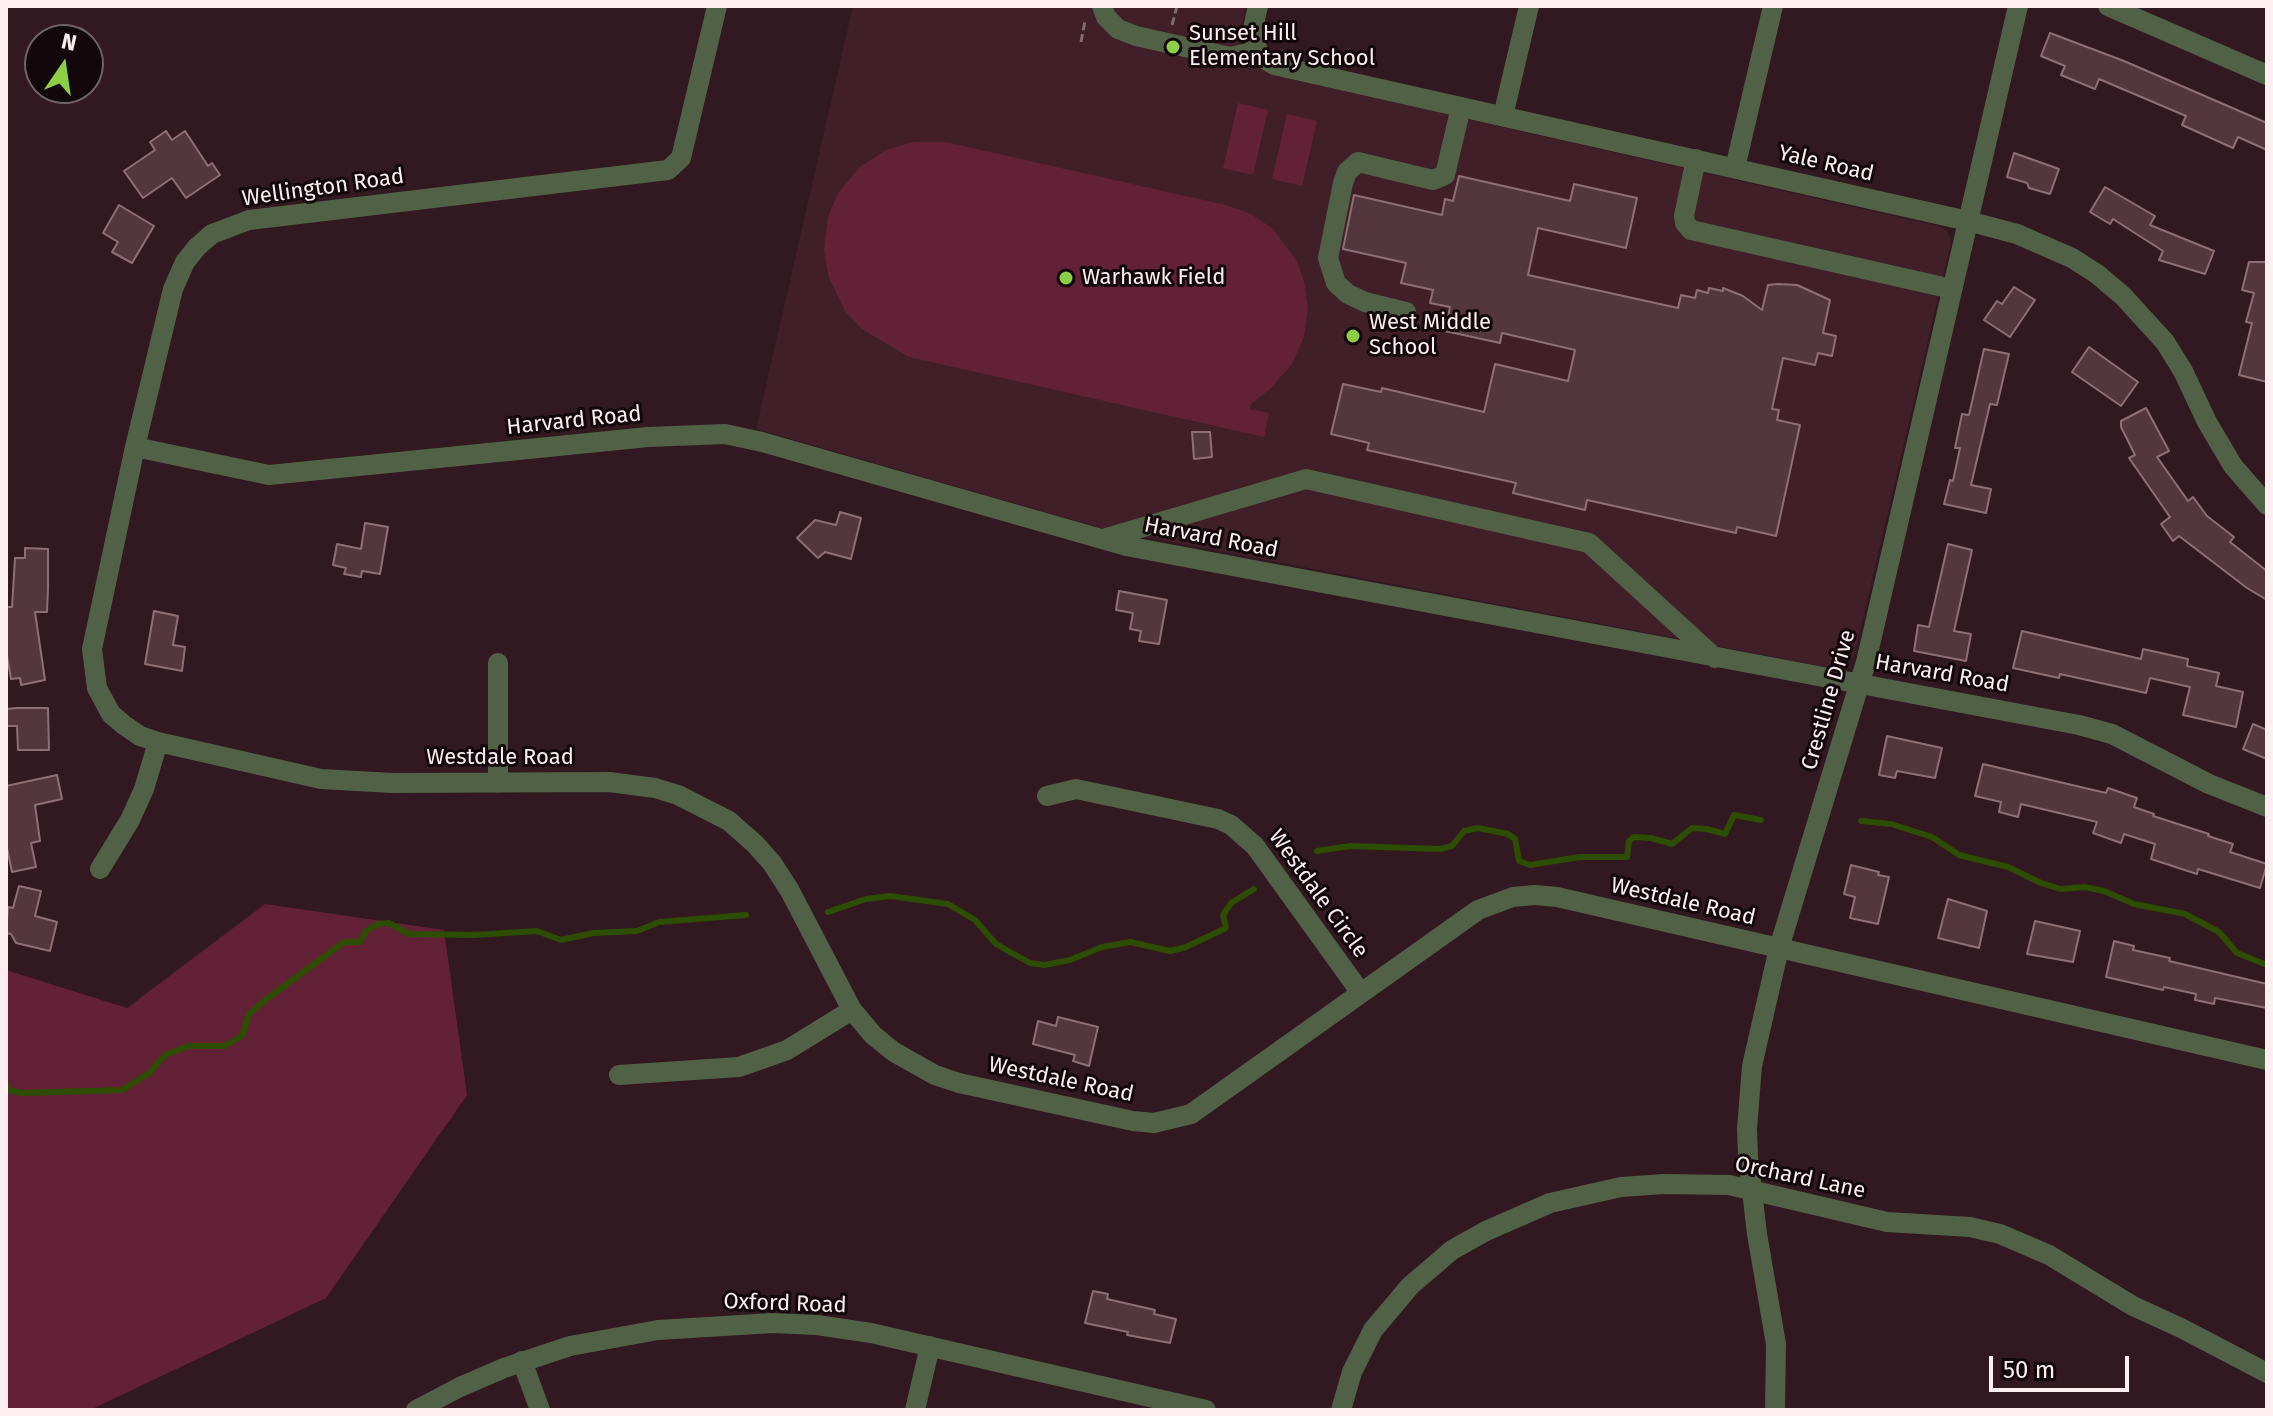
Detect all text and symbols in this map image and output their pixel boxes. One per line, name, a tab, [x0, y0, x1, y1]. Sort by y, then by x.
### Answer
place label: Sunset Hill Elementary School	[1189, 21, 1375, 72]
north arrow	[24, 24, 104, 104]
text: N	[59, 27, 79, 57]
marker: Sunset Hill Elementary School	[1164, 38, 1182, 56]
street label: Yale Road	[1776, 140, 1876, 188]
street label: Wellington Road	[240, 164, 406, 212]
place label: Warhawk Field	[1082, 265, 1225, 291]
marker: Warhawk Field	[1057, 269, 1075, 287]
place label: West Middle School	[1369, 310, 1491, 362]
marker: West Middle School	[1344, 327, 1362, 345]
street label: Harvard Road	[505, 401, 643, 441]
street label: Harvard Road	[1142, 512, 1280, 564]
street label: Crestline Drive	[1796, 627, 1862, 773]
street label: Harvard Road	[1873, 649, 2011, 699]
street label: Westdale Road	[426, 745, 574, 771]
street label: Westdale Circle	[1263, 825, 1373, 963]
street label: Westdale Road	[1608, 873, 1758, 931]
street label: Westdale Road	[986, 1052, 1136, 1108]
street label: Orchard Lane	[1732, 1151, 1868, 1205]
street label: Oxford Road	[723, 1289, 847, 1319]
scale bar	[1993, 1340, 2133, 1390]
text: 50 m	[2003, 1356, 2055, 1384]

